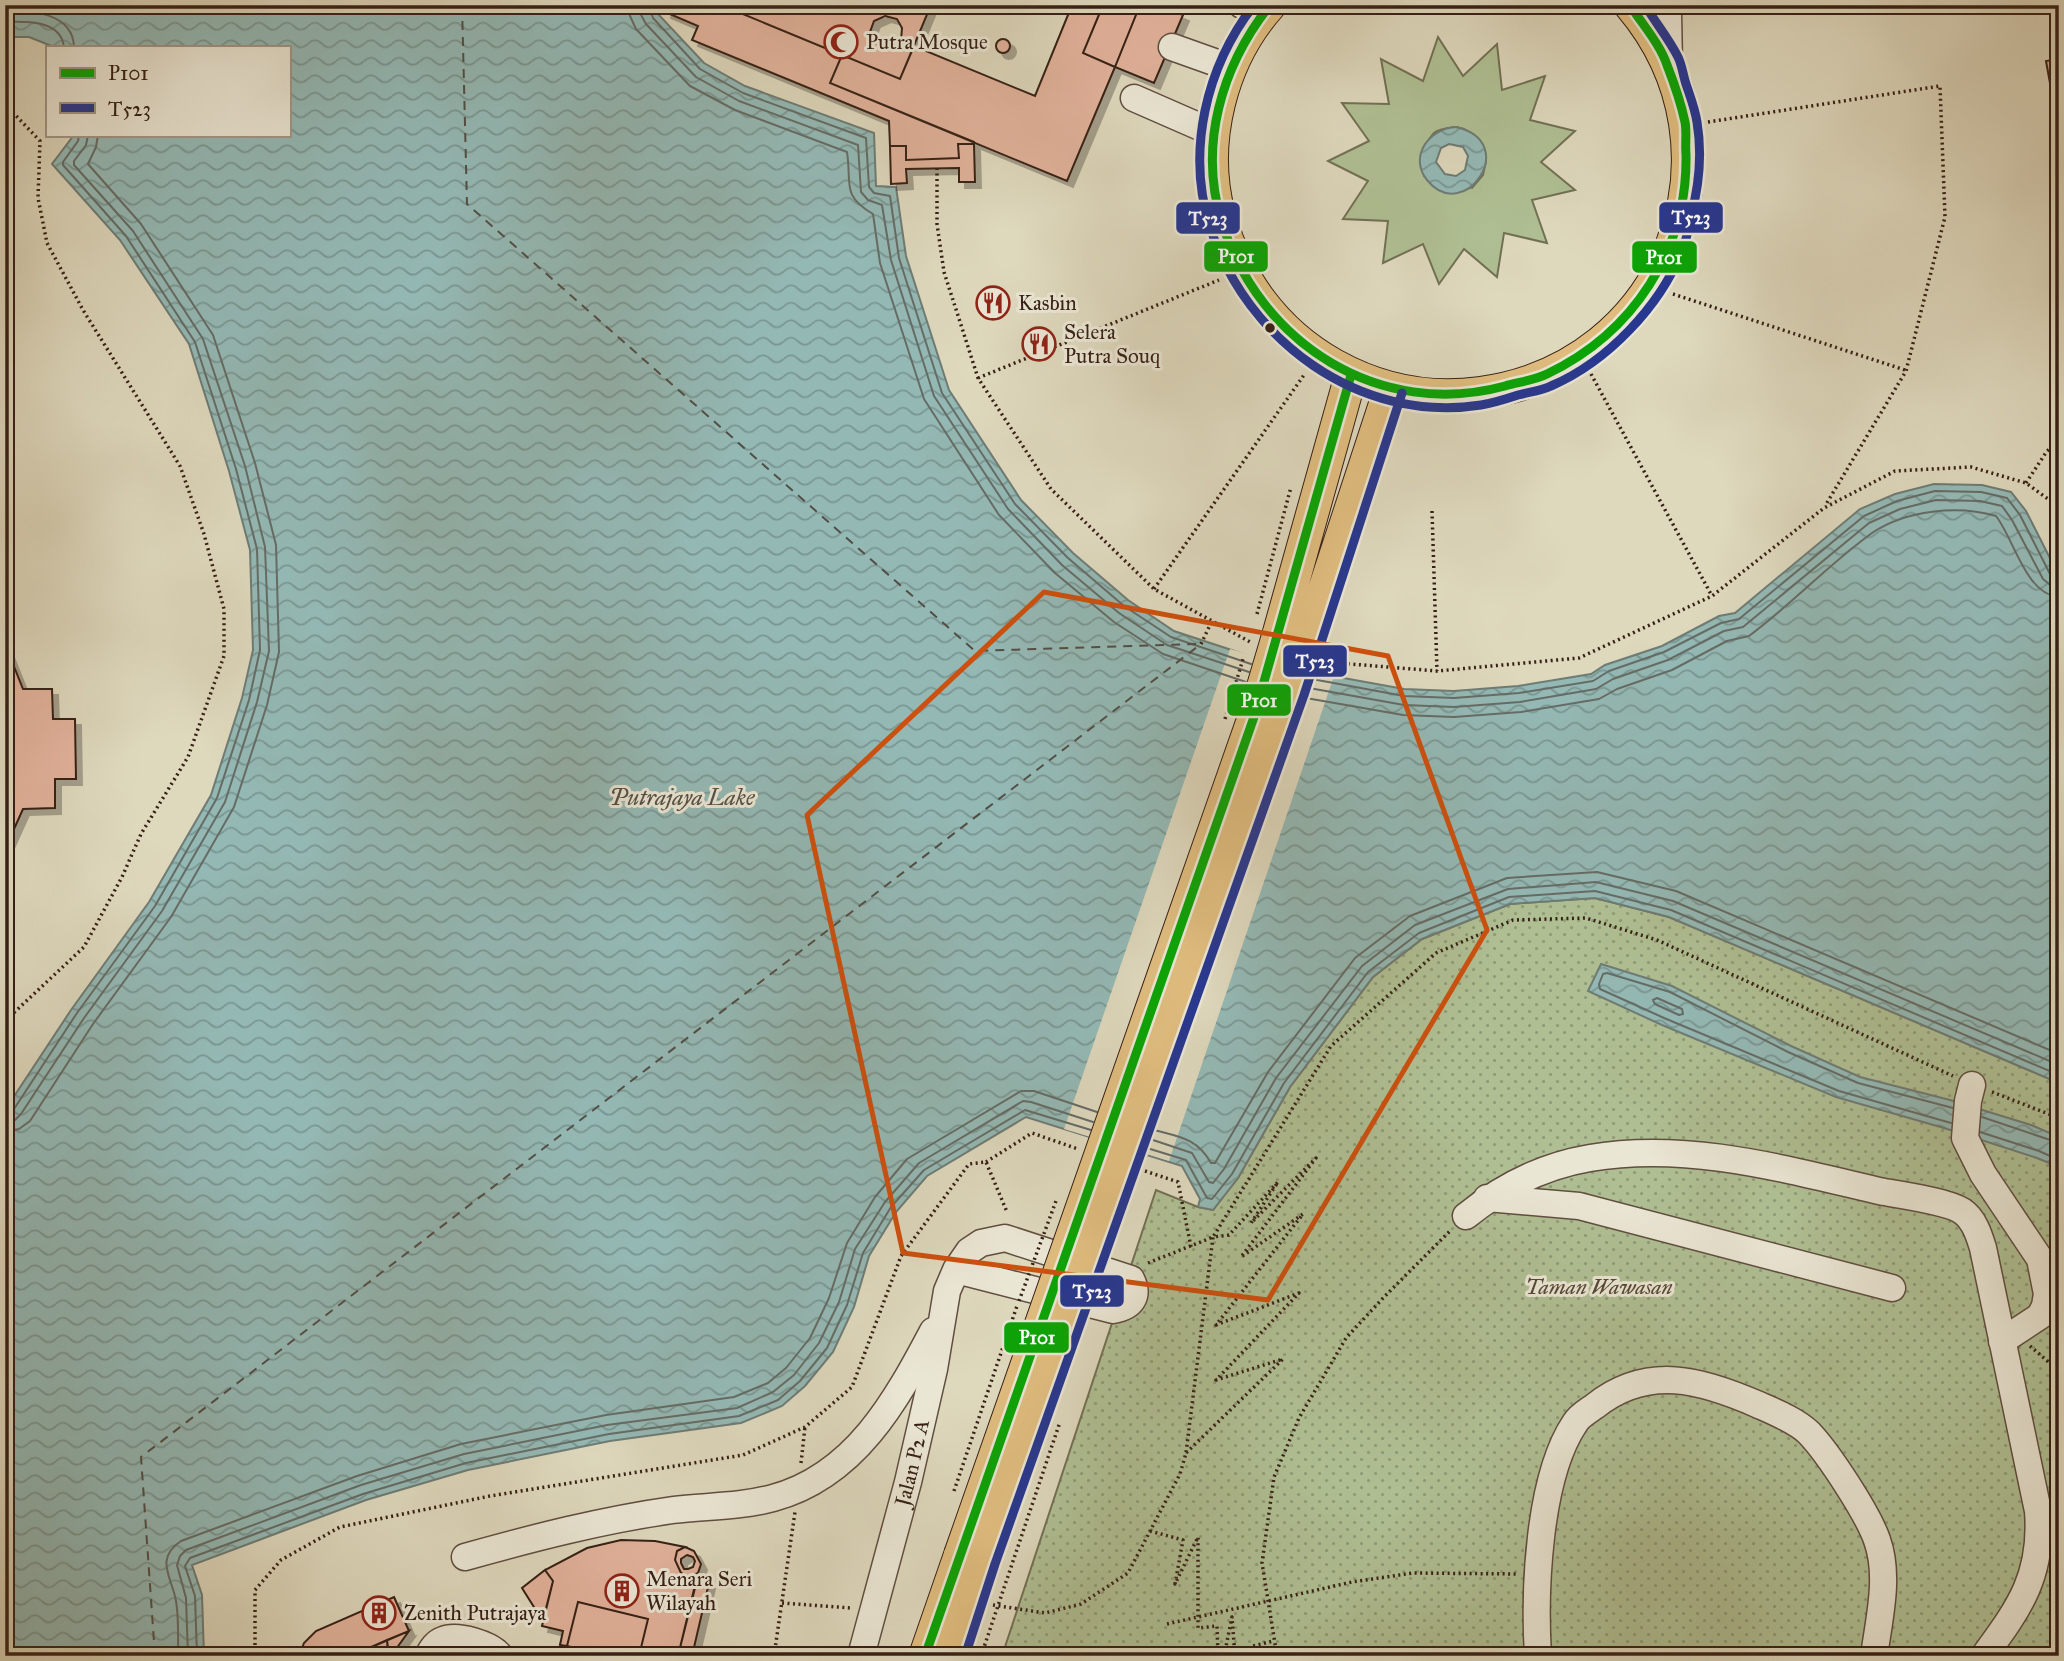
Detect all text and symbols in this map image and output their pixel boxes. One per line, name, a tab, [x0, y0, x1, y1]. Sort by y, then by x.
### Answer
mosque icon: Putra Mosque	[822, 23, 860, 61]
place label: Putra Mosque	[866, 29, 988, 55]
legend	[46, 46, 290, 136]
text: P101	[108, 60, 149, 86]
text: T523	[108, 96, 151, 122]
line badge: T523	[1175, 201, 1241, 235]
line badge: T523	[1658, 201, 1724, 234]
text: T523	[1671, 206, 1710, 230]
text: T523	[1188, 207, 1227, 231]
line badge: P101	[1203, 240, 1269, 273]
line badge: P101	[1631, 240, 1698, 274]
text: P101	[1218, 245, 1255, 268]
text: P101	[1646, 246, 1683, 269]
restaurant icon: Kasbin	[974, 284, 1012, 322]
place label: Kasbin	[1018, 290, 1077, 316]
place label: Selera Putra Souq	[1064, 319, 1161, 369]
unlabelled marker	[1263, 321, 1277, 335]
restaurant icon: Selera Putra Souq	[1020, 325, 1058, 363]
line badge: T523	[1282, 644, 1348, 678]
text: T523	[1295, 650, 1334, 674]
line badge: P101	[1226, 683, 1292, 717]
text: P101	[1241, 689, 1278, 712]
water label: Putrajaya Lake	[610, 783, 755, 811]
line badge: T523	[1059, 1274, 1125, 1308]
park label: Taman Wawasan	[1525, 1274, 1673, 1300]
text: T523	[1072, 1280, 1111, 1304]
line badge: P101	[1003, 1321, 1070, 1354]
text: P101	[1019, 1326, 1056, 1349]
street label: Jalan P2 A	[889, 1417, 935, 1511]
place label: Menara Seri Wilayah	[646, 1566, 752, 1616]
building icon: Menara Seri Wilayah	[603, 1572, 641, 1610]
building icon: Zenith Putrajaya	[360, 1594, 398, 1632]
place label: Zenith Putrajaya	[404, 1600, 546, 1626]

